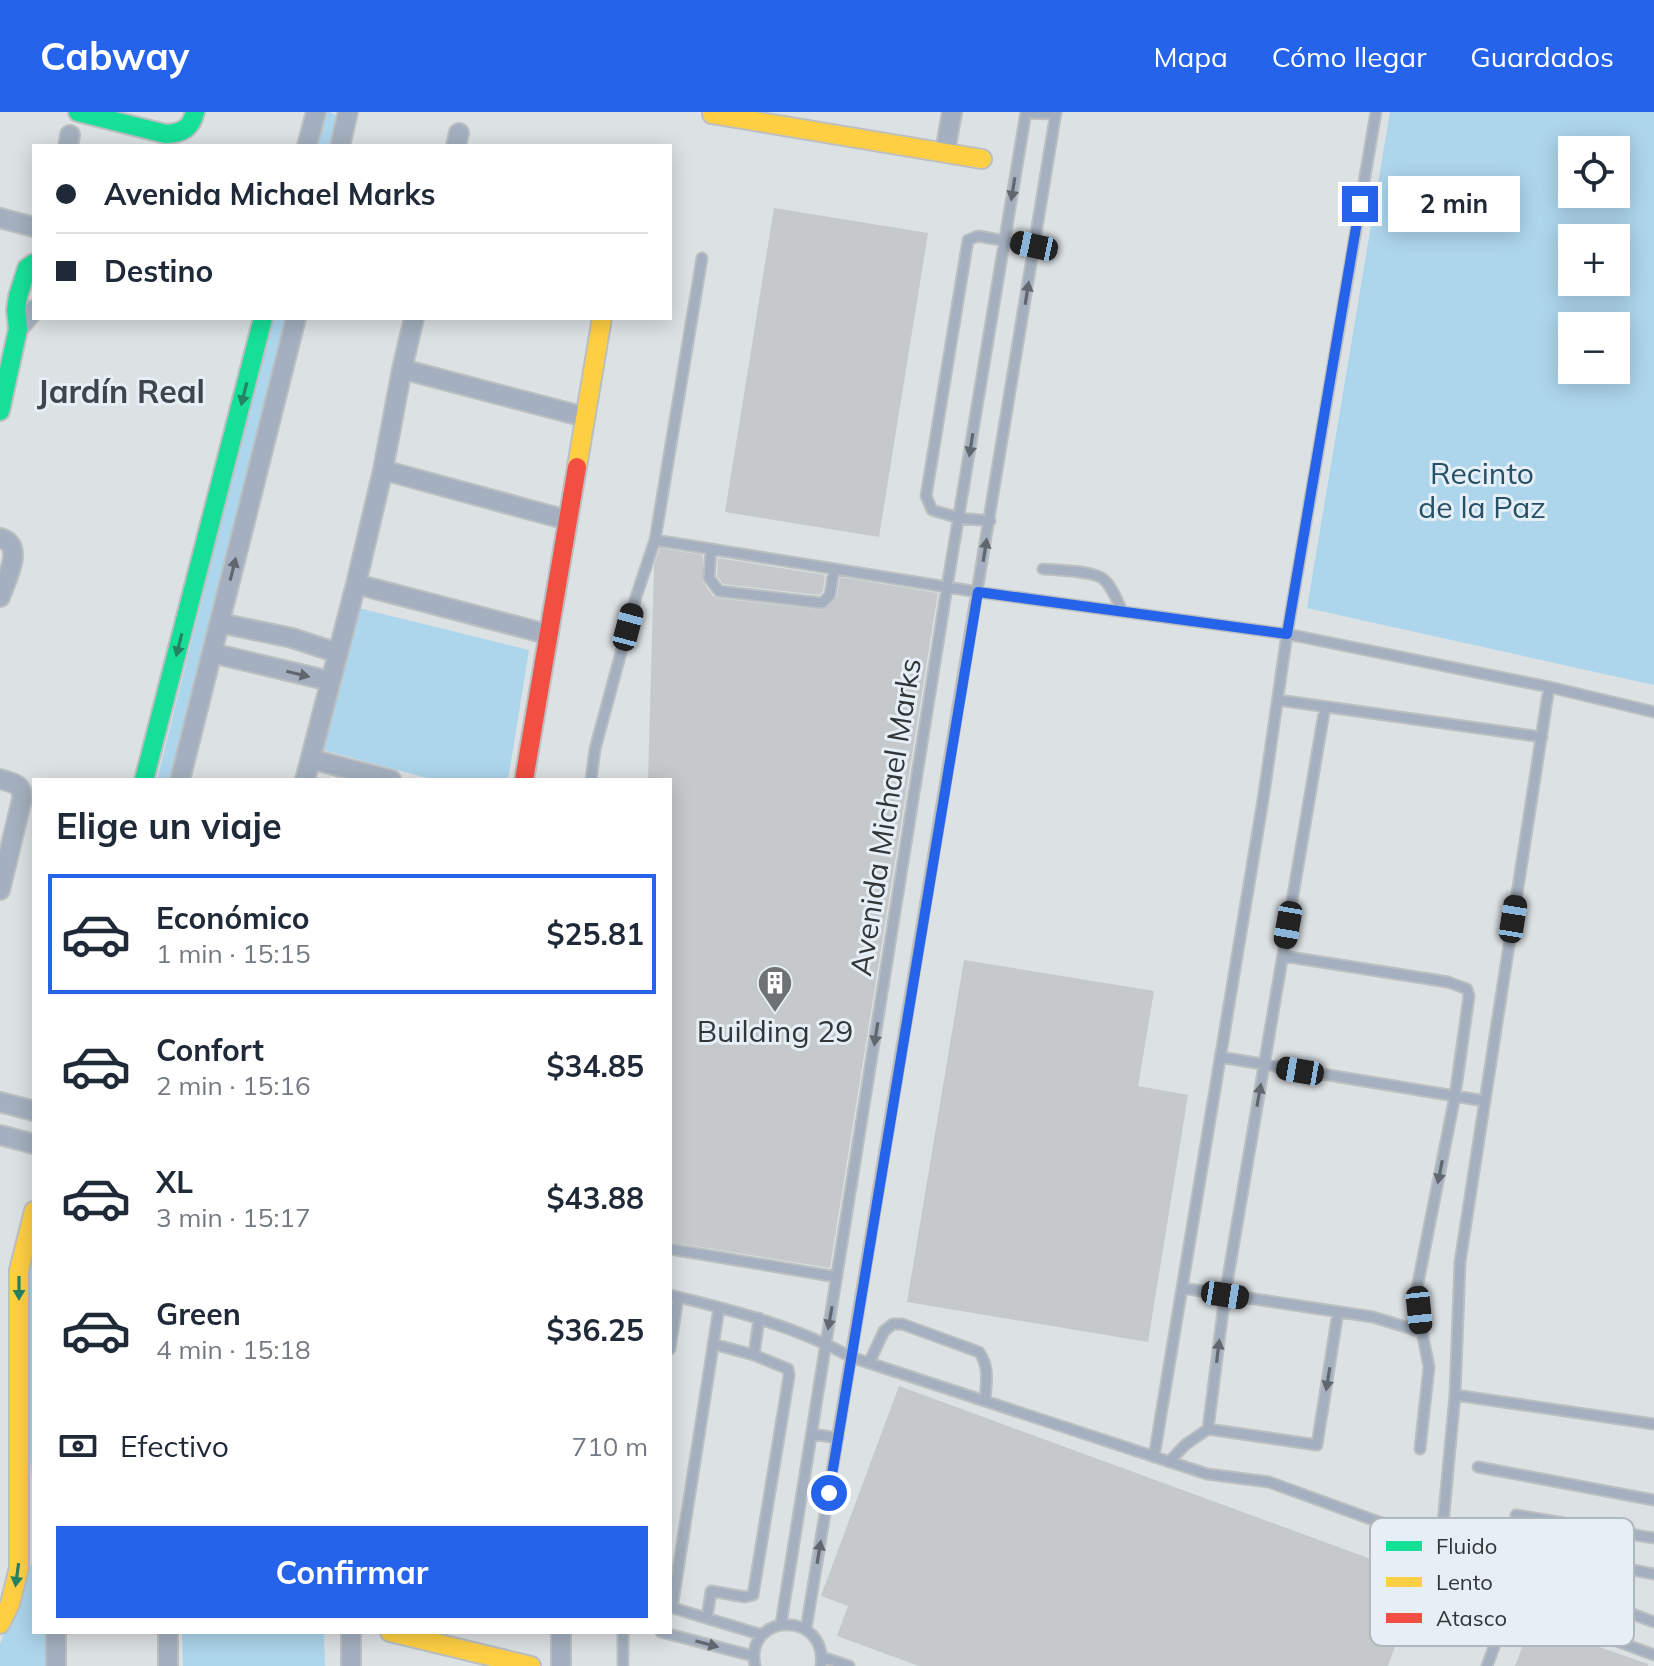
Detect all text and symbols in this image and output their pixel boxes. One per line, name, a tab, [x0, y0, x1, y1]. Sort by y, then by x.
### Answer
text: Cabway	[40, 32, 189, 80]
text: Mapa	[1153, 39, 1228, 74]
text: Cómo llegar	[1272, 39, 1426, 74]
text: Guardados	[1470, 39, 1614, 74]
map controls	[1558, 136, 1630, 384]
button: locate	[1558, 136, 1630, 208]
text: Avenida Michael Marks	[104, 175, 436, 213]
callout: 2 min	[1388, 176, 1520, 232]
one-way arrow	[1006, 177, 1019, 202]
route end	[1342, 186, 1378, 222]
text: 2 min	[1420, 187, 1488, 220]
button: +	[1558, 224, 1630, 296]
car	[1008, 229, 1060, 263]
text: Destino	[104, 252, 213, 290]
one-way arrow	[1021, 280, 1034, 305]
button: −	[1558, 312, 1630, 384]
district label: Jardín Real	[37, 371, 205, 411]
one-way arrow	[237, 381, 249, 406]
one-way arrow	[964, 433, 976, 458]
park label: Recinto de la Paz	[1418, 454, 1546, 526]
one-way arrow	[980, 537, 992, 562]
one-way arrow	[228, 556, 240, 581]
car	[610, 601, 646, 653]
one-way arrow	[172, 633, 184, 658]
street label: Avenida Michael Marks	[841, 655, 929, 978]
one-way arrow	[286, 668, 311, 681]
text: Elige un viaje	[56, 803, 282, 848]
car	[1497, 893, 1529, 945]
icon: car	[60, 898, 132, 970]
text: Económico	[156, 899, 310, 937]
car	[1272, 899, 1304, 951]
text: $25.81	[547, 915, 644, 953]
text: 1 min · 15:15	[156, 937, 311, 970]
building icon: Building 29	[756, 964, 794, 1014]
place label: Building 29	[697, 1012, 853, 1050]
one-way arrow	[869, 1022, 882, 1047]
icon: car	[60, 1030, 132, 1102]
text: Confort	[156, 1031, 264, 1069]
text: $34.85	[547, 1047, 644, 1085]
car	[1274, 1055, 1326, 1087]
text: 2 min · 15:16	[156, 1069, 311, 1102]
one-way arrow	[1254, 1082, 1266, 1107]
one-way arrow	[1433, 1160, 1445, 1185]
icon: car	[60, 1162, 132, 1234]
text: XL	[156, 1163, 193, 1201]
text: $43.88	[547, 1179, 644, 1217]
text: 3 min · 15:17	[156, 1201, 311, 1234]
one-way arrow	[13, 1276, 25, 1301]
car	[1199, 1279, 1251, 1311]
car	[1405, 1285, 1433, 1335]
icon: car	[60, 1294, 132, 1366]
text: Green	[156, 1295, 241, 1333]
one-way arrow	[824, 1306, 836, 1331]
text: $36.25	[547, 1311, 644, 1349]
text: 4 min · 15:18	[156, 1333, 311, 1366]
one-way arrow	[1212, 1338, 1225, 1363]
one-way arrow	[1321, 1367, 1333, 1392]
icon: cash	[56, 1424, 100, 1468]
text: Efectivo	[120, 1427, 229, 1465]
text: 710 m	[572, 1430, 648, 1463]
route start	[811, 1475, 847, 1511]
legend	[1370, 1518, 1634, 1646]
button: Confirmar	[56, 1526, 648, 1618]
text: Fluido	[1436, 1532, 1497, 1560]
one-way arrow	[813, 1539, 826, 1564]
one-way arrow	[10, 1563, 23, 1588]
text: Lento	[1436, 1568, 1493, 1596]
text: Atasco	[1436, 1604, 1507, 1632]
one-way arrow	[695, 1638, 719, 1651]

